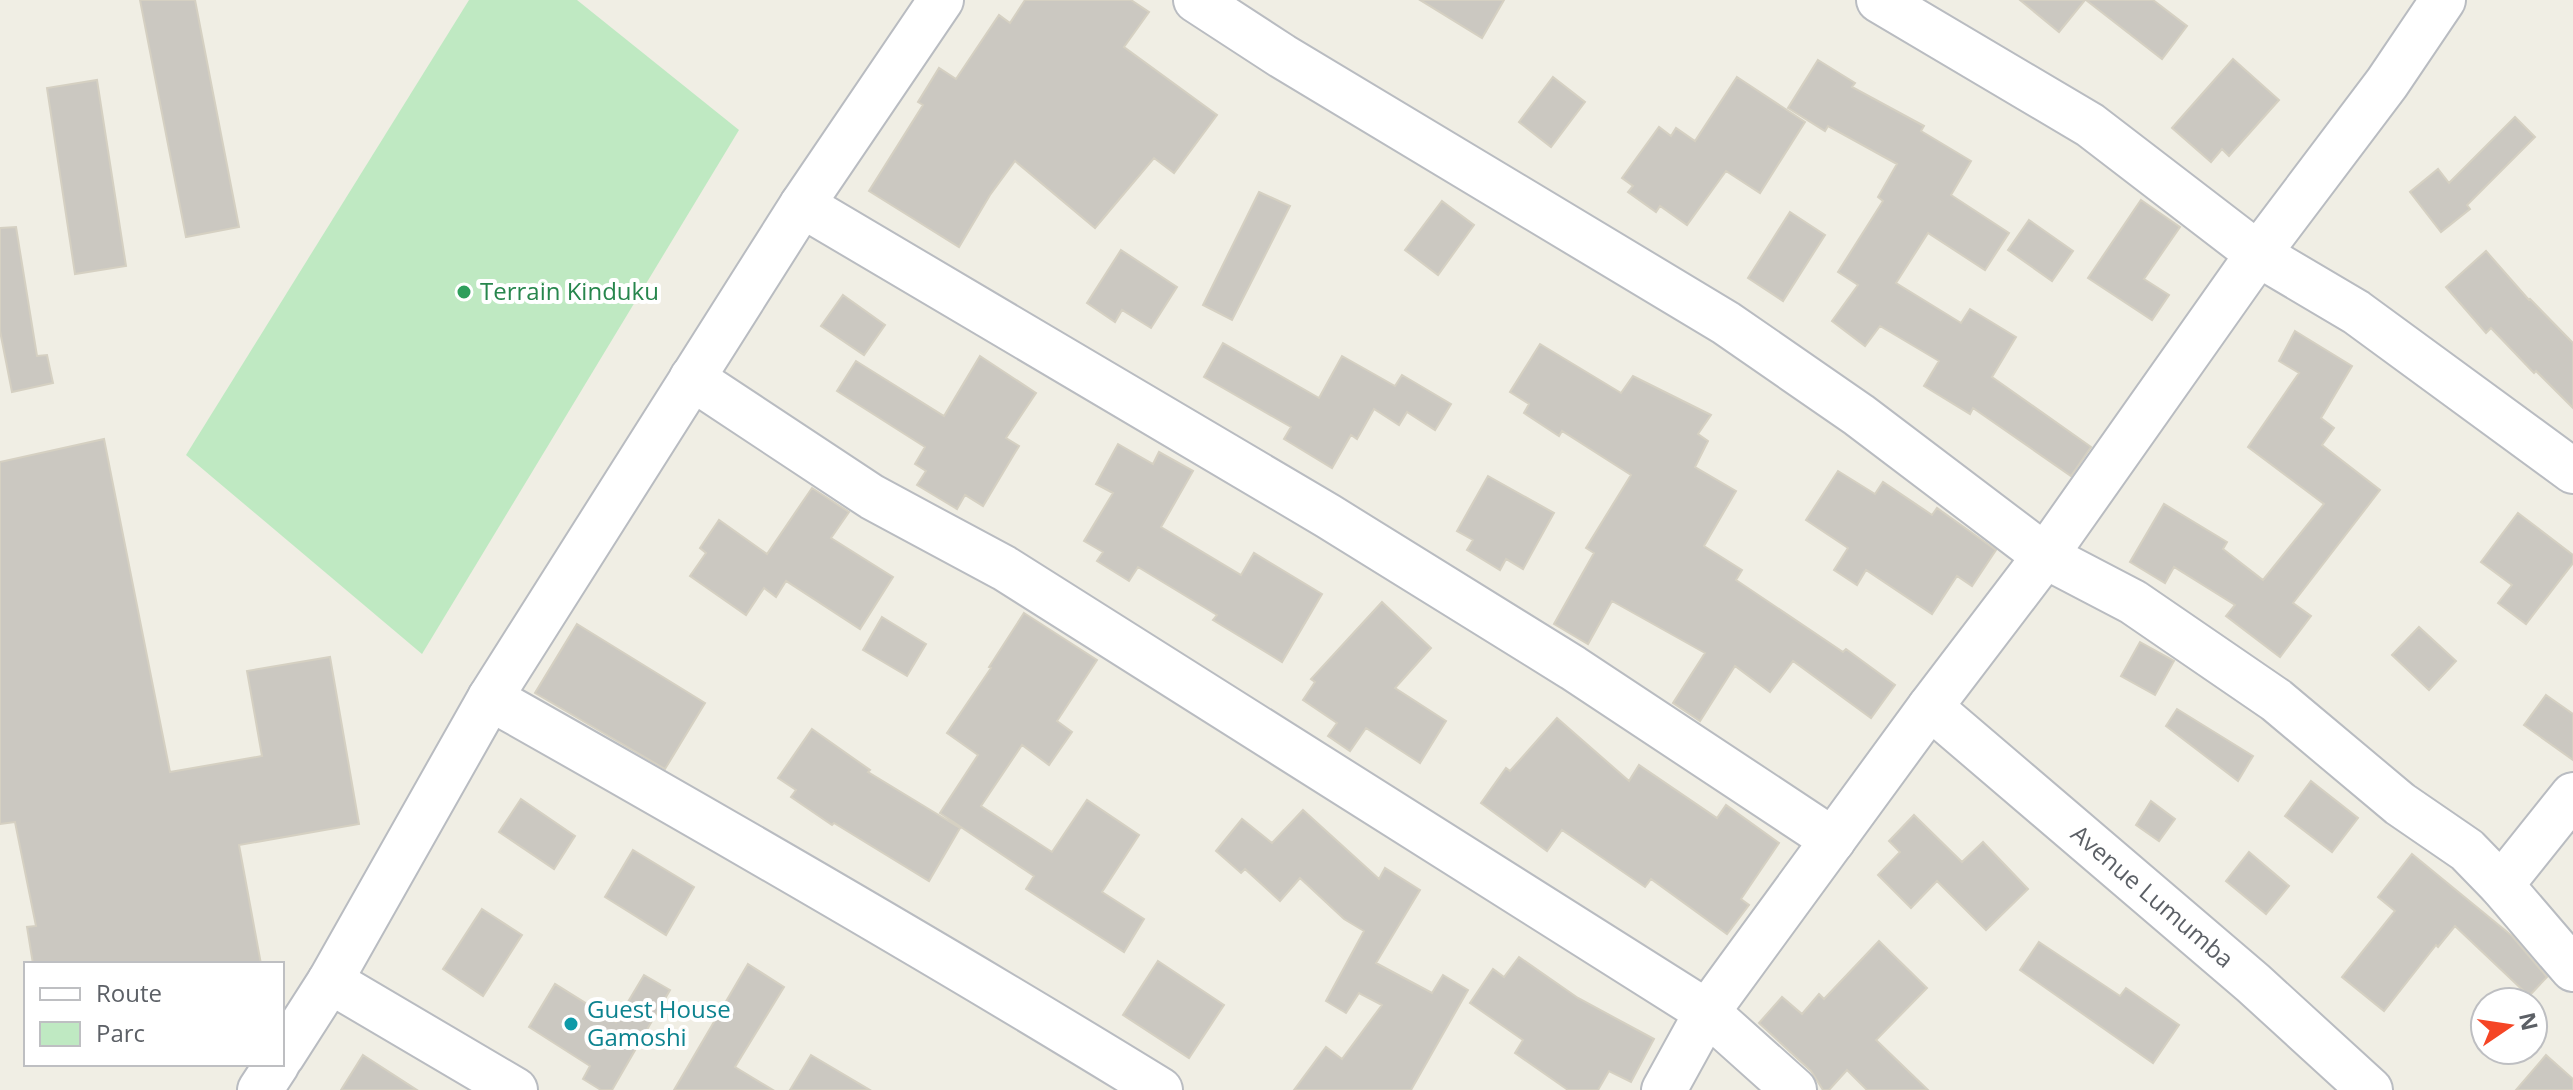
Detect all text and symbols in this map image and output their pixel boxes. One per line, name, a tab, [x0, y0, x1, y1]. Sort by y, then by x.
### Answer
place label: Terrain Kinduku	[480, 274, 659, 307]
marker: Terrain Kinduku	[455, 283, 473, 301]
street label: Avenue Lumumba	[2065, 817, 2241, 974]
legend	[24, 962, 284, 1066]
text: Route	[96, 976, 162, 1009]
north arrow	[2469, 986, 2549, 1066]
place label: Guest House Gamoshi	[587, 992, 731, 1053]
text: N	[2513, 1009, 2546, 1033]
marker: Guest House Gamoshi	[562, 1015, 580, 1033]
text: Parc	[96, 1016, 145, 1049]

